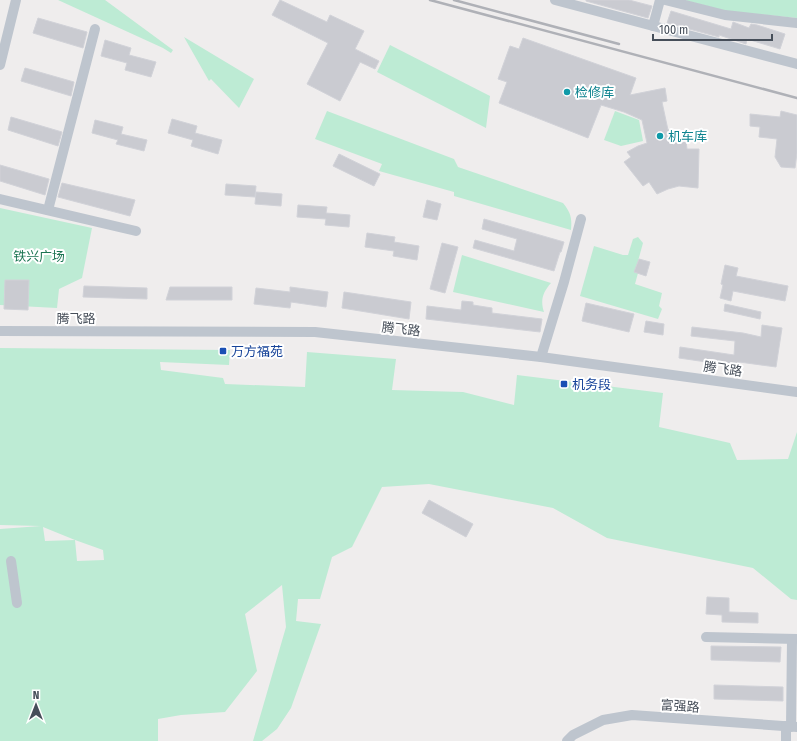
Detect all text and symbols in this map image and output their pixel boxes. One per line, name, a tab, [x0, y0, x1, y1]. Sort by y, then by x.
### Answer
scale bar	[653, 16, 772, 42]
text: 100 m	[659, 23, 688, 37]
place label: 检修库	[575, 85, 614, 100]
marker: 检修库	[562, 87, 572, 97]
place label: 机车库	[668, 129, 707, 144]
marker: 机车库	[655, 131, 665, 141]
park label: 铁兴广场	[13, 249, 65, 264]
street label: 腾飞路	[56, 311, 96, 326]
street label: 腾飞路	[381, 320, 421, 338]
place label: 万方福苑	[231, 344, 283, 359]
marker: 万方福苑	[218, 346, 228, 356]
street label: 腾飞路	[703, 359, 743, 379]
place label: 机务段	[572, 377, 611, 392]
marker: 机务段	[559, 379, 569, 389]
north arrow	[16, 685, 56, 725]
text: N	[33, 689, 39, 702]
street label: 富强路	[660, 697, 700, 715]

